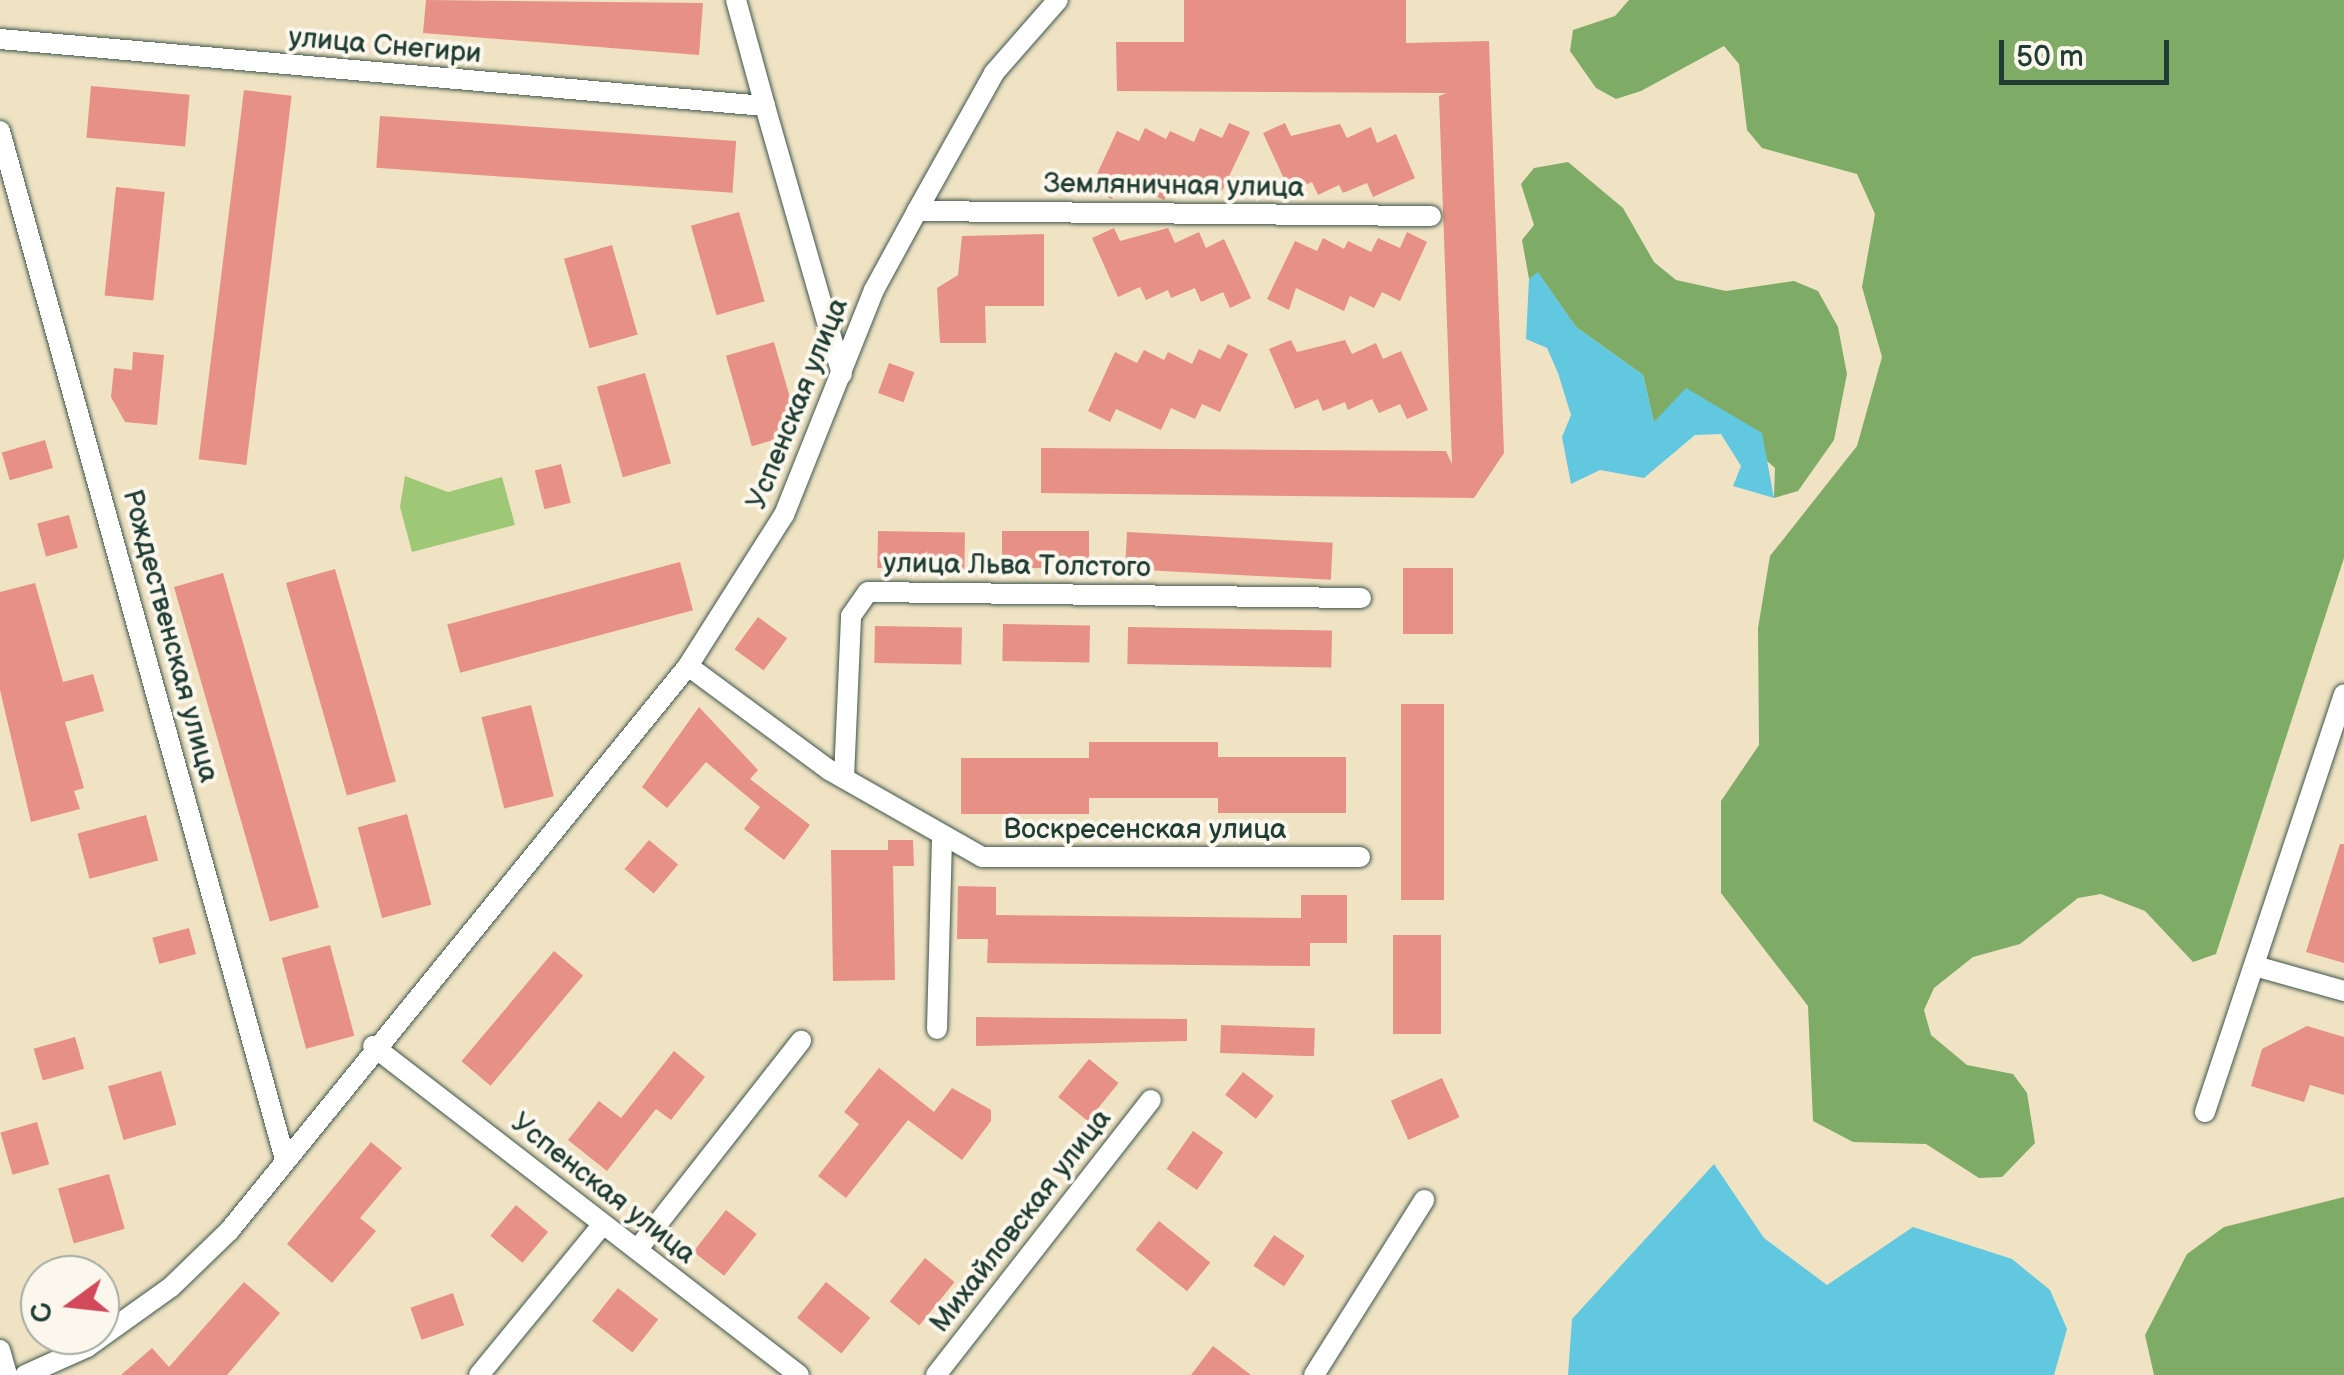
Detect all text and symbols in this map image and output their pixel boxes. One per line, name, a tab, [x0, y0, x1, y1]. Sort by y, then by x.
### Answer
scale bar	[2004, 20, 2174, 82]
street label: улица Снегири	[287, 21, 483, 71]
text: 50 m	[2016, 39, 2084, 75]
street label: Земляничная улица	[1043, 167, 1305, 205]
street label: Успенская улица	[740, 293, 856, 515]
street label: Рождественская улица	[115, 486, 225, 786]
street label: улица Льва Толстого	[883, 547, 1151, 585]
street label: Воскресенская улица	[1004, 813, 1286, 847]
street label: Михайловская улица	[923, 1103, 1119, 1339]
street label: Успенская улица	[504, 1107, 702, 1271]
north arrow	[20, 1255, 120, 1355]
text: С	[24, 1299, 61, 1326]

